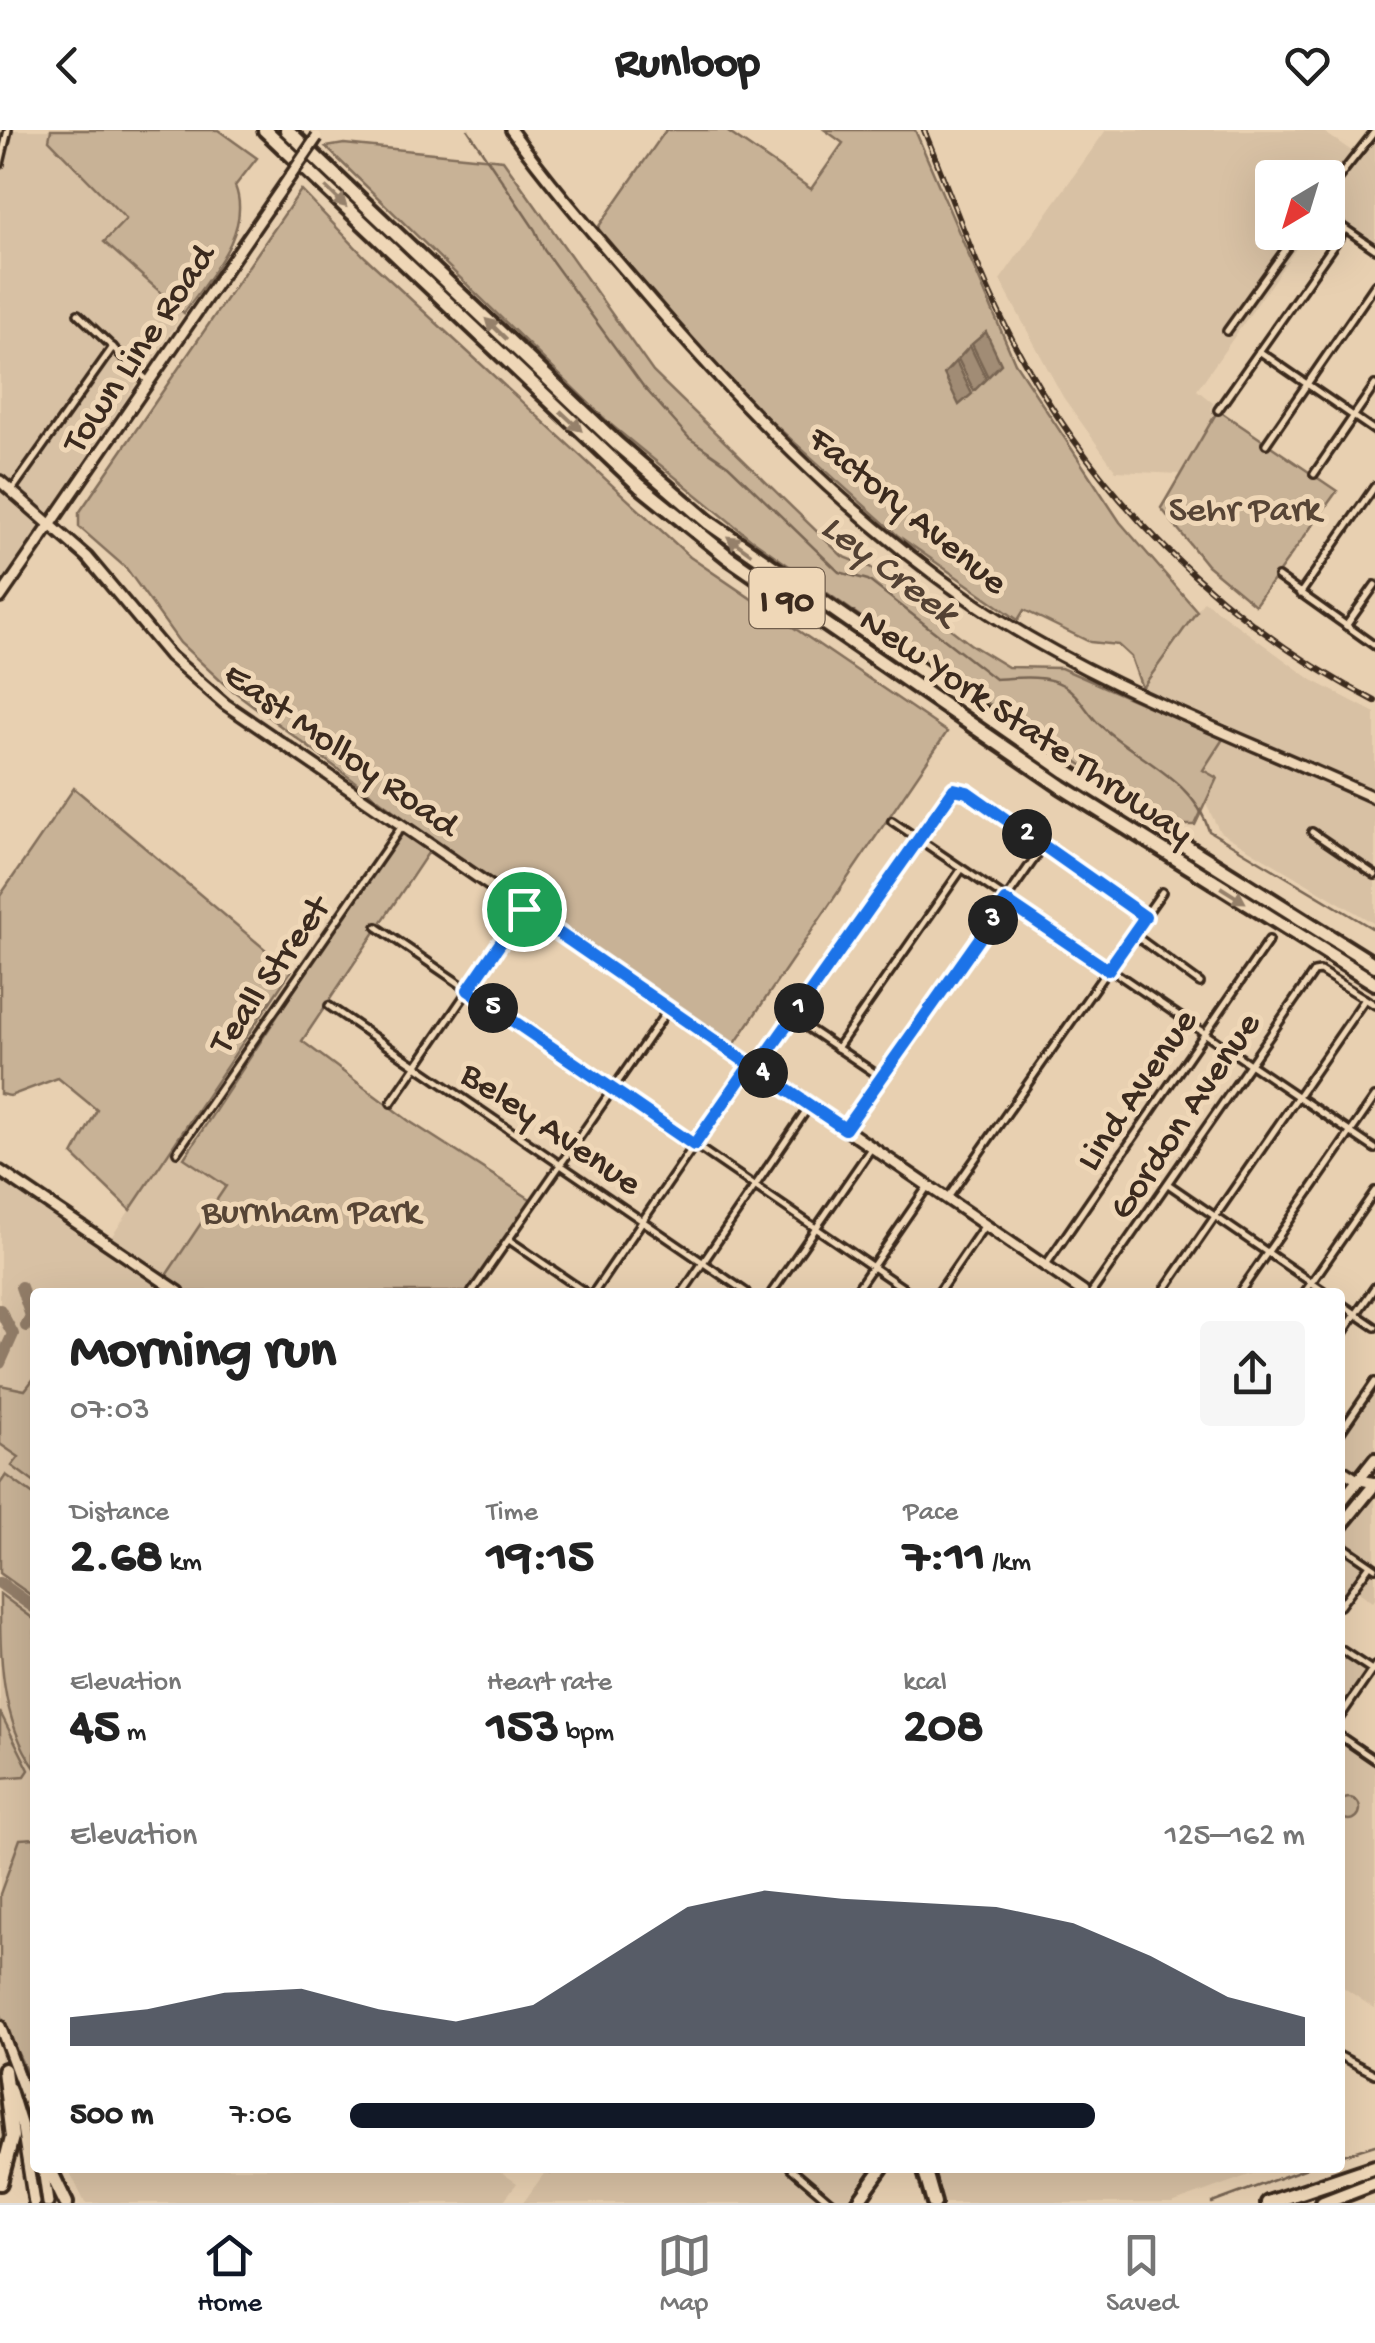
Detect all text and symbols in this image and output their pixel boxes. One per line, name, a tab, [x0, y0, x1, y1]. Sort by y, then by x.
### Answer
icon: back	[40, 38, 95, 93]
icon: heart	[1280, 38, 1335, 93]
text: Runloop	[615, 39, 760, 92]
north arrow	[1255, 160, 1345, 250]
map controls	[1255, 160, 1345, 250]
one-way arrow	[324, 185, 348, 208]
street label: Town Line Road	[54, 235, 229, 465]
one-way arrow	[485, 318, 509, 341]
one-way arrow	[559, 409, 583, 432]
street label: Factory Avenue	[797, 418, 1015, 607]
park label: Sehr Park	[1169, 490, 1324, 534]
water label: Ley Creek	[810, 505, 969, 641]
one-way arrow	[725, 536, 752, 556]
road number: I 90	[750, 568, 824, 628]
street label: New York State Thruway	[849, 601, 1200, 857]
street label: East Molloy Road	[214, 655, 468, 851]
pin: 2	[1002, 809, 1052, 859]
text: 2	[1020, 817, 1034, 850]
pin	[482, 867, 567, 952]
icon: arrive	[497, 882, 552, 937]
street label: Teall Street	[200, 886, 344, 1065]
one-way arrow	[1219, 886, 1247, 903]
pin: 3	[968, 895, 1018, 945]
text: 3	[986, 903, 1000, 936]
pin: 5	[468, 983, 518, 1033]
pin: 1	[774, 983, 824, 1033]
text: 5	[486, 991, 500, 1024]
text: 1	[793, 991, 805, 1024]
street label: Lind Avenue	[1069, 1002, 1209, 1181]
street label: Gordon Avenue	[1102, 1005, 1273, 1229]
pin: 4	[738, 1048, 788, 1098]
street label: Beley Avenue	[450, 1054, 649, 1208]
text: 4	[756, 1056, 770, 1089]
park label: Burnham Park	[201, 1192, 423, 1236]
button: share	[1200, 1321, 1305, 1426]
text: Morning run	[70, 1322, 336, 1386]
text: 07:03	[70, 1392, 150, 1430]
text: Distance	[70, 1497, 169, 1530]
text: Time	[487, 1497, 538, 1530]
text: Pace	[903, 1497, 958, 1530]
text: 2.68	[70, 1530, 163, 1589]
text: 19:15	[487, 1530, 594, 1589]
text: 7:11	[903, 1530, 985, 1589]
text: km	[163, 1547, 202, 1580]
text: /km	[985, 1547, 1031, 1580]
text: Elevation	[70, 1667, 181, 1700]
text: Heart rate	[487, 1667, 612, 1700]
text: kcal	[903, 1667, 947, 1700]
text: 45	[70, 1700, 120, 1759]
text: 153	[487, 1700, 559, 1759]
text: 208	[903, 1700, 984, 1759]
text: m	[120, 1717, 146, 1750]
text: bpm	[559, 1717, 614, 1750]
text: Elevation	[70, 1818, 197, 1856]
text: 125–162 m	[1165, 1818, 1305, 1856]
text: 500 m	[70, 2097, 153, 2135]
text: 7:06	[230, 2097, 291, 2135]
tab: Home	[197, 2228, 262, 2321]
tab: Map	[657, 2228, 712, 2321]
tab: Saved	[1106, 2228, 1178, 2321]

